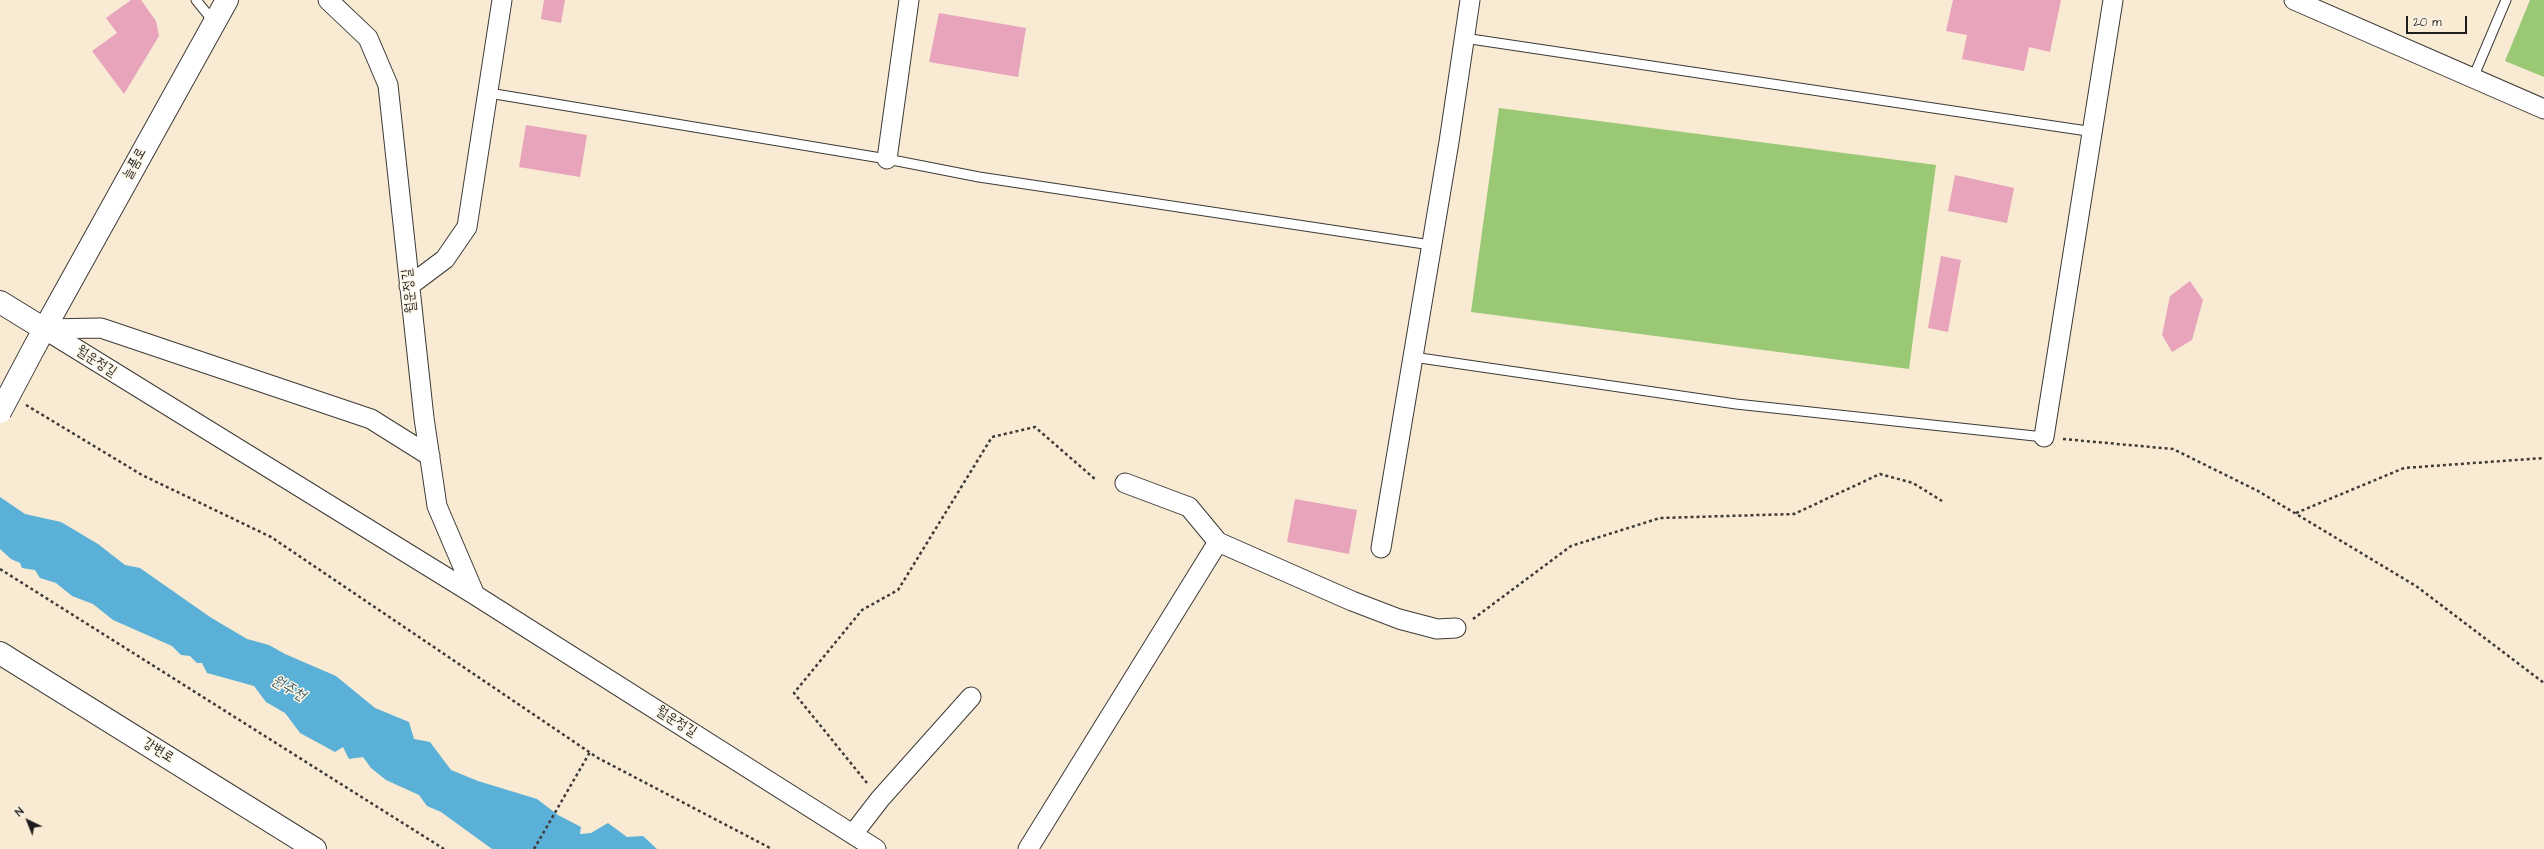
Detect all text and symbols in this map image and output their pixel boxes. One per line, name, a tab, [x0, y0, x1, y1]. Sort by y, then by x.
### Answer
scale bar	[2408, 8, 2469, 34]
text: 20 m	[2413, 14, 2442, 31]
street label: 늘품로	[119, 145, 151, 183]
street label: 월운정길	[399, 268, 421, 314]
street label: 월운정길	[73, 343, 119, 381]
water label: 원주천	[268, 672, 308, 706]
street label: 월운정길	[652, 703, 700, 741]
street label: 강변로	[139, 735, 177, 767]
north arrow	[8, 801, 48, 841]
text: N	[12, 804, 27, 820]

